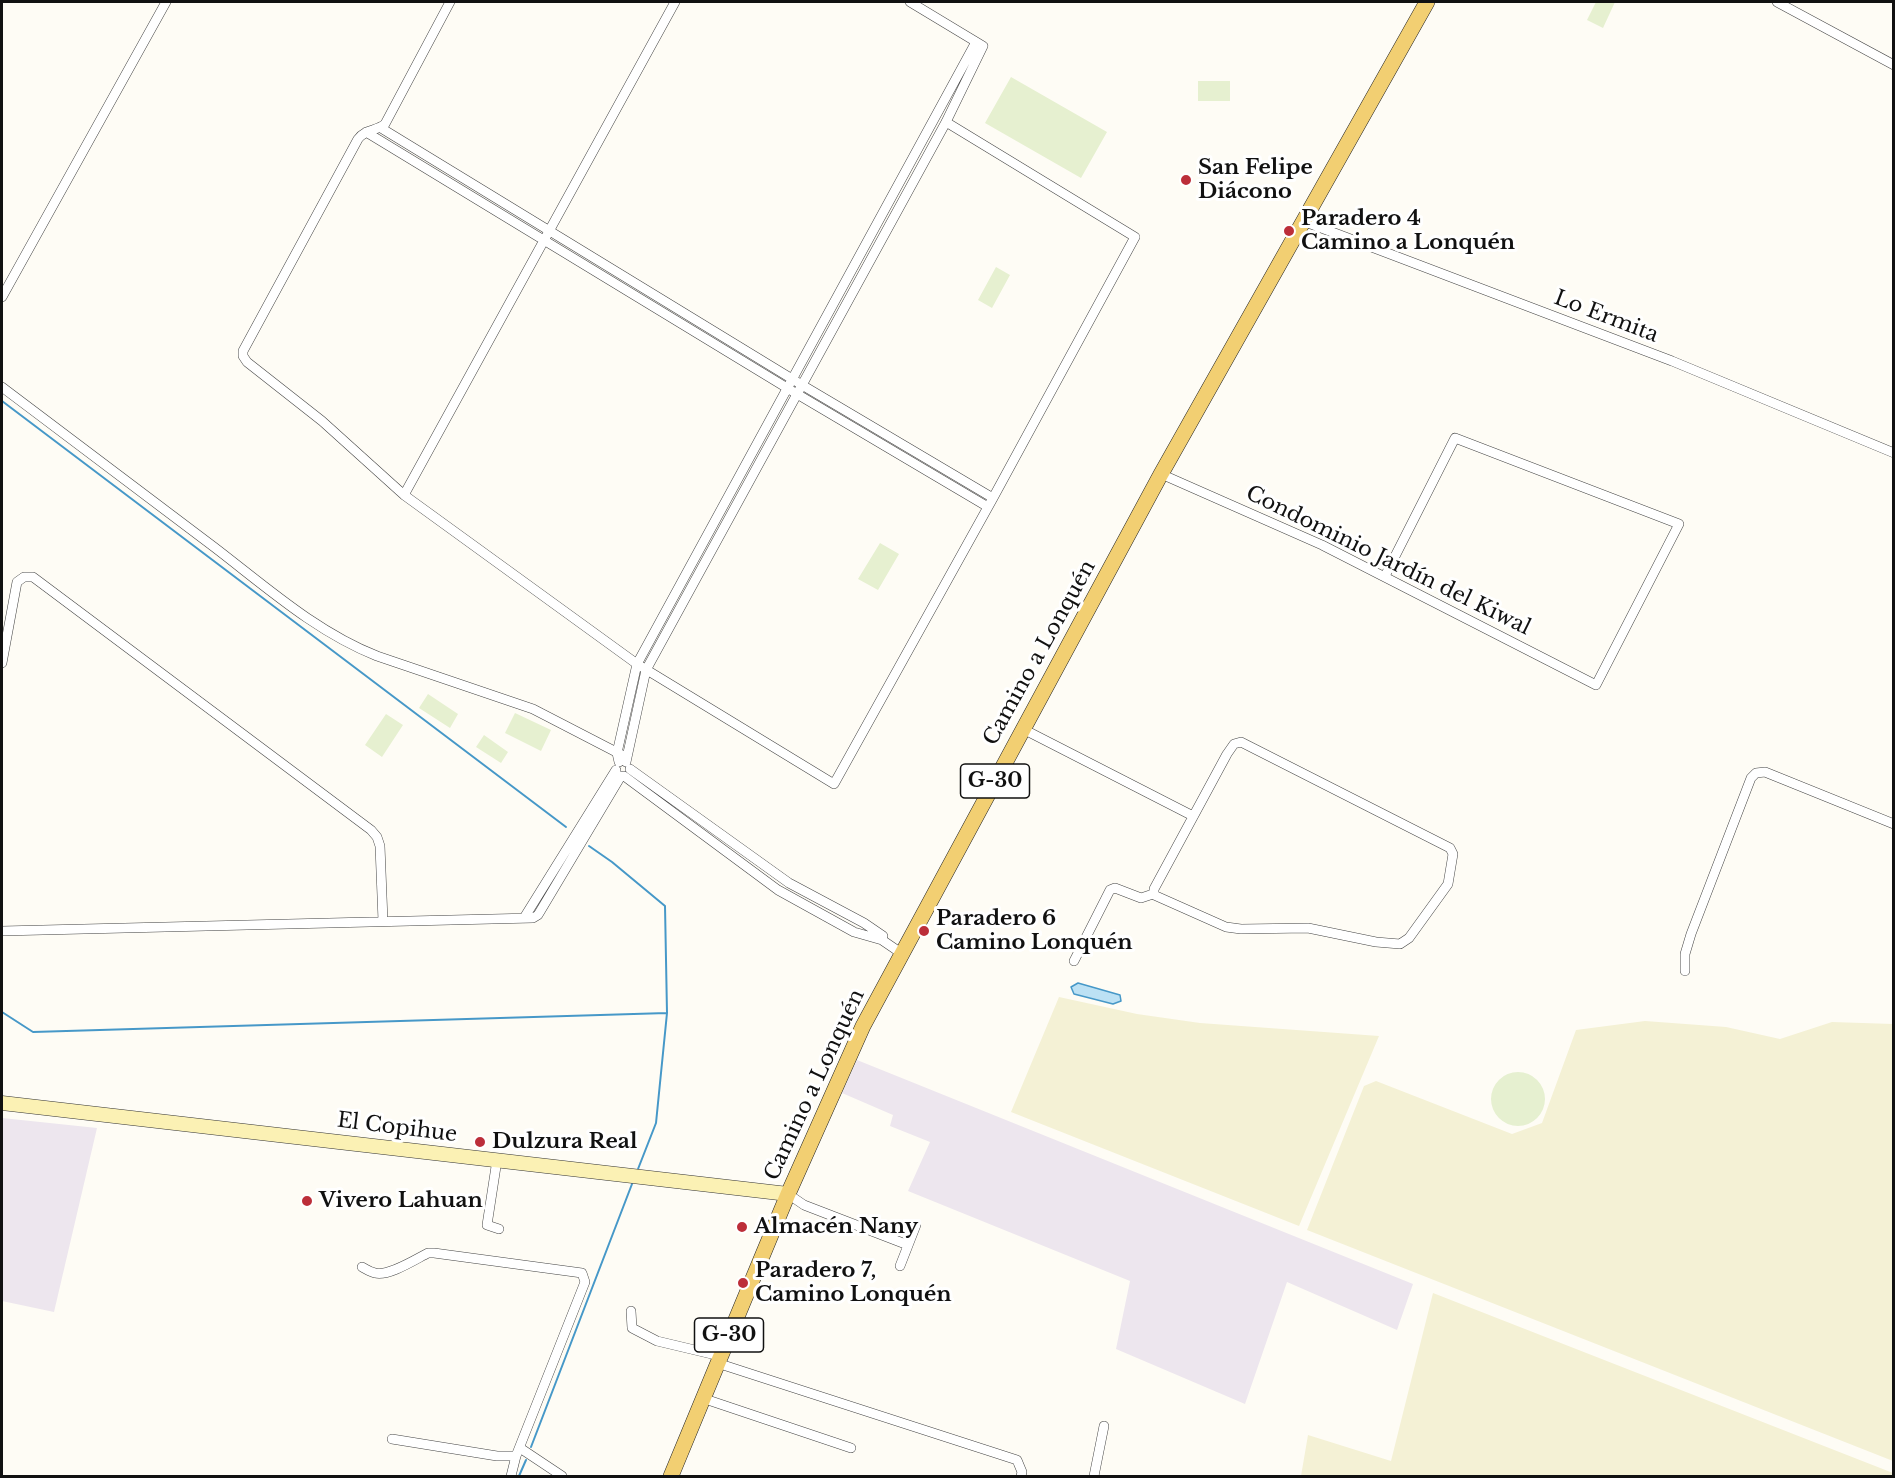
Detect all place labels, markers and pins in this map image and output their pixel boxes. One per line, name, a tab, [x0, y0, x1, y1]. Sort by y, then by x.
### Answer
place label: San Felipe Diácono	[1198, 155, 1313, 205]
marker: San Felipe Diácono	[1179, 173, 1193, 187]
place label: Paradero 4 Camino a Lonquén	[1301, 206, 1515, 256]
marker: Paradero 4 Camino a Lonquén	[1282, 224, 1296, 238]
place label: Paradero 6 Camino Lonquén	[936, 906, 1132, 956]
marker: Paradero 6 Camino Lonquén	[917, 924, 931, 938]
place label: Dulzura Real	[492, 1129, 637, 1155]
marker: Dulzura Real	[473, 1135, 487, 1149]
place label: Vivero Lahuan	[319, 1188, 483, 1214]
marker: Vivero Lahuan	[300, 1194, 314, 1208]
place label: Almacén Nany	[754, 1214, 918, 1240]
marker: Almacén Nany	[735, 1220, 749, 1234]
place label: Paradero 7, Camino Lonquén	[755, 1258, 951, 1308]
marker: Paradero 7, Camino Lonquén	[736, 1276, 750, 1290]

